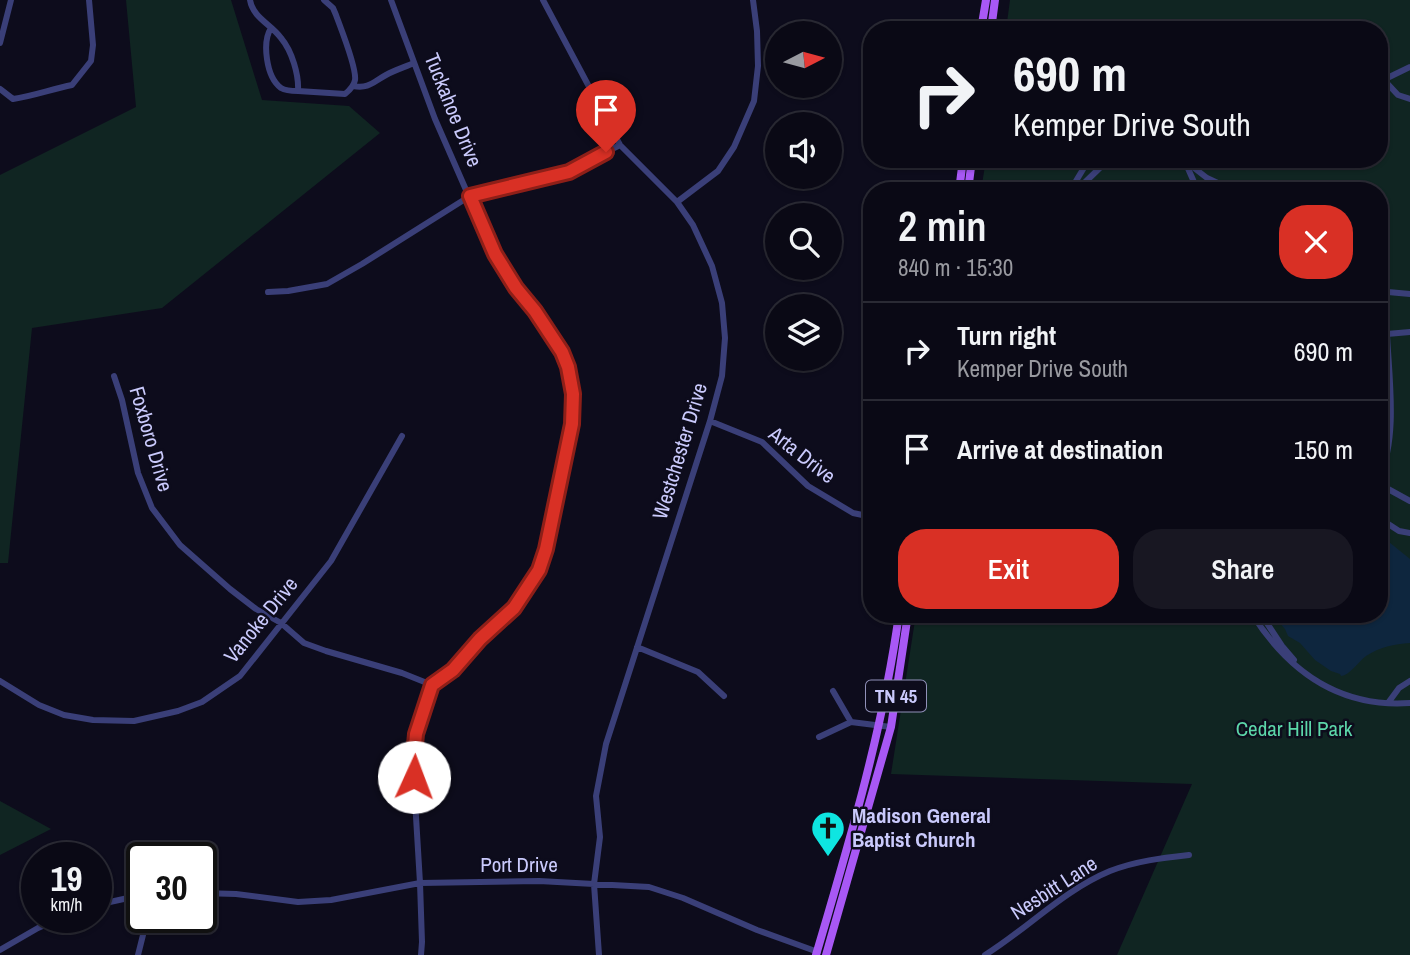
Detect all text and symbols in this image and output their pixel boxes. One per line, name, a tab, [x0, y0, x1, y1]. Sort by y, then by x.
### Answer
north arrow	[765, 21, 842, 98]
map controls	[765, 21, 842, 371]
text: 690 m	[1013, 40, 1127, 106]
street label: Tuckahoe Drive	[418, 49, 489, 171]
icon: right	[898, 49, 989, 140]
pin	[576, 80, 636, 152]
icon: arrive	[587, 91, 625, 129]
text: Kemper Drive South	[1013, 103, 1251, 146]
button: sound	[765, 112, 842, 189]
text: 2 min	[898, 198, 987, 254]
button: search	[765, 203, 842, 280]
button: close	[1279, 205, 1353, 279]
text: 840 m · 15:30	[898, 252, 1013, 283]
button: layers	[765, 294, 842, 371]
text: Turn right	[957, 318, 1056, 353]
icon: right	[898, 332, 936, 370]
text: 690 m	[1294, 334, 1353, 369]
text: Kemper Drive South	[957, 353, 1128, 384]
street label: Westchester Drive	[645, 379, 714, 523]
street label: Foxboro Drive	[123, 383, 180, 495]
street label: Arta Drive	[762, 419, 842, 490]
icon: arrive	[898, 430, 936, 468]
text: Arrive at destination	[957, 432, 1163, 467]
text: 150 m	[1294, 432, 1353, 467]
button: Exit	[898, 529, 1119, 609]
button: Share	[1133, 529, 1353, 609]
street label: Vanoke Drive	[217, 571, 304, 669]
road number: TN 45	[866, 680, 926, 712]
park label: Cedar Hill Park	[1236, 714, 1353, 743]
position arrow	[377, 740, 451, 814]
place label: Madison General Baptist Church	[852, 801, 991, 854]
church icon: Madison General Baptist Church	[809, 809, 847, 858]
speed limit sign: 30	[126, 842, 217, 933]
street label: Nesbitt Lane	[1005, 849, 1103, 926]
street label: Port Drive	[480, 850, 558, 879]
text: 19	[51, 855, 82, 902]
text: km/h	[51, 892, 83, 917]

